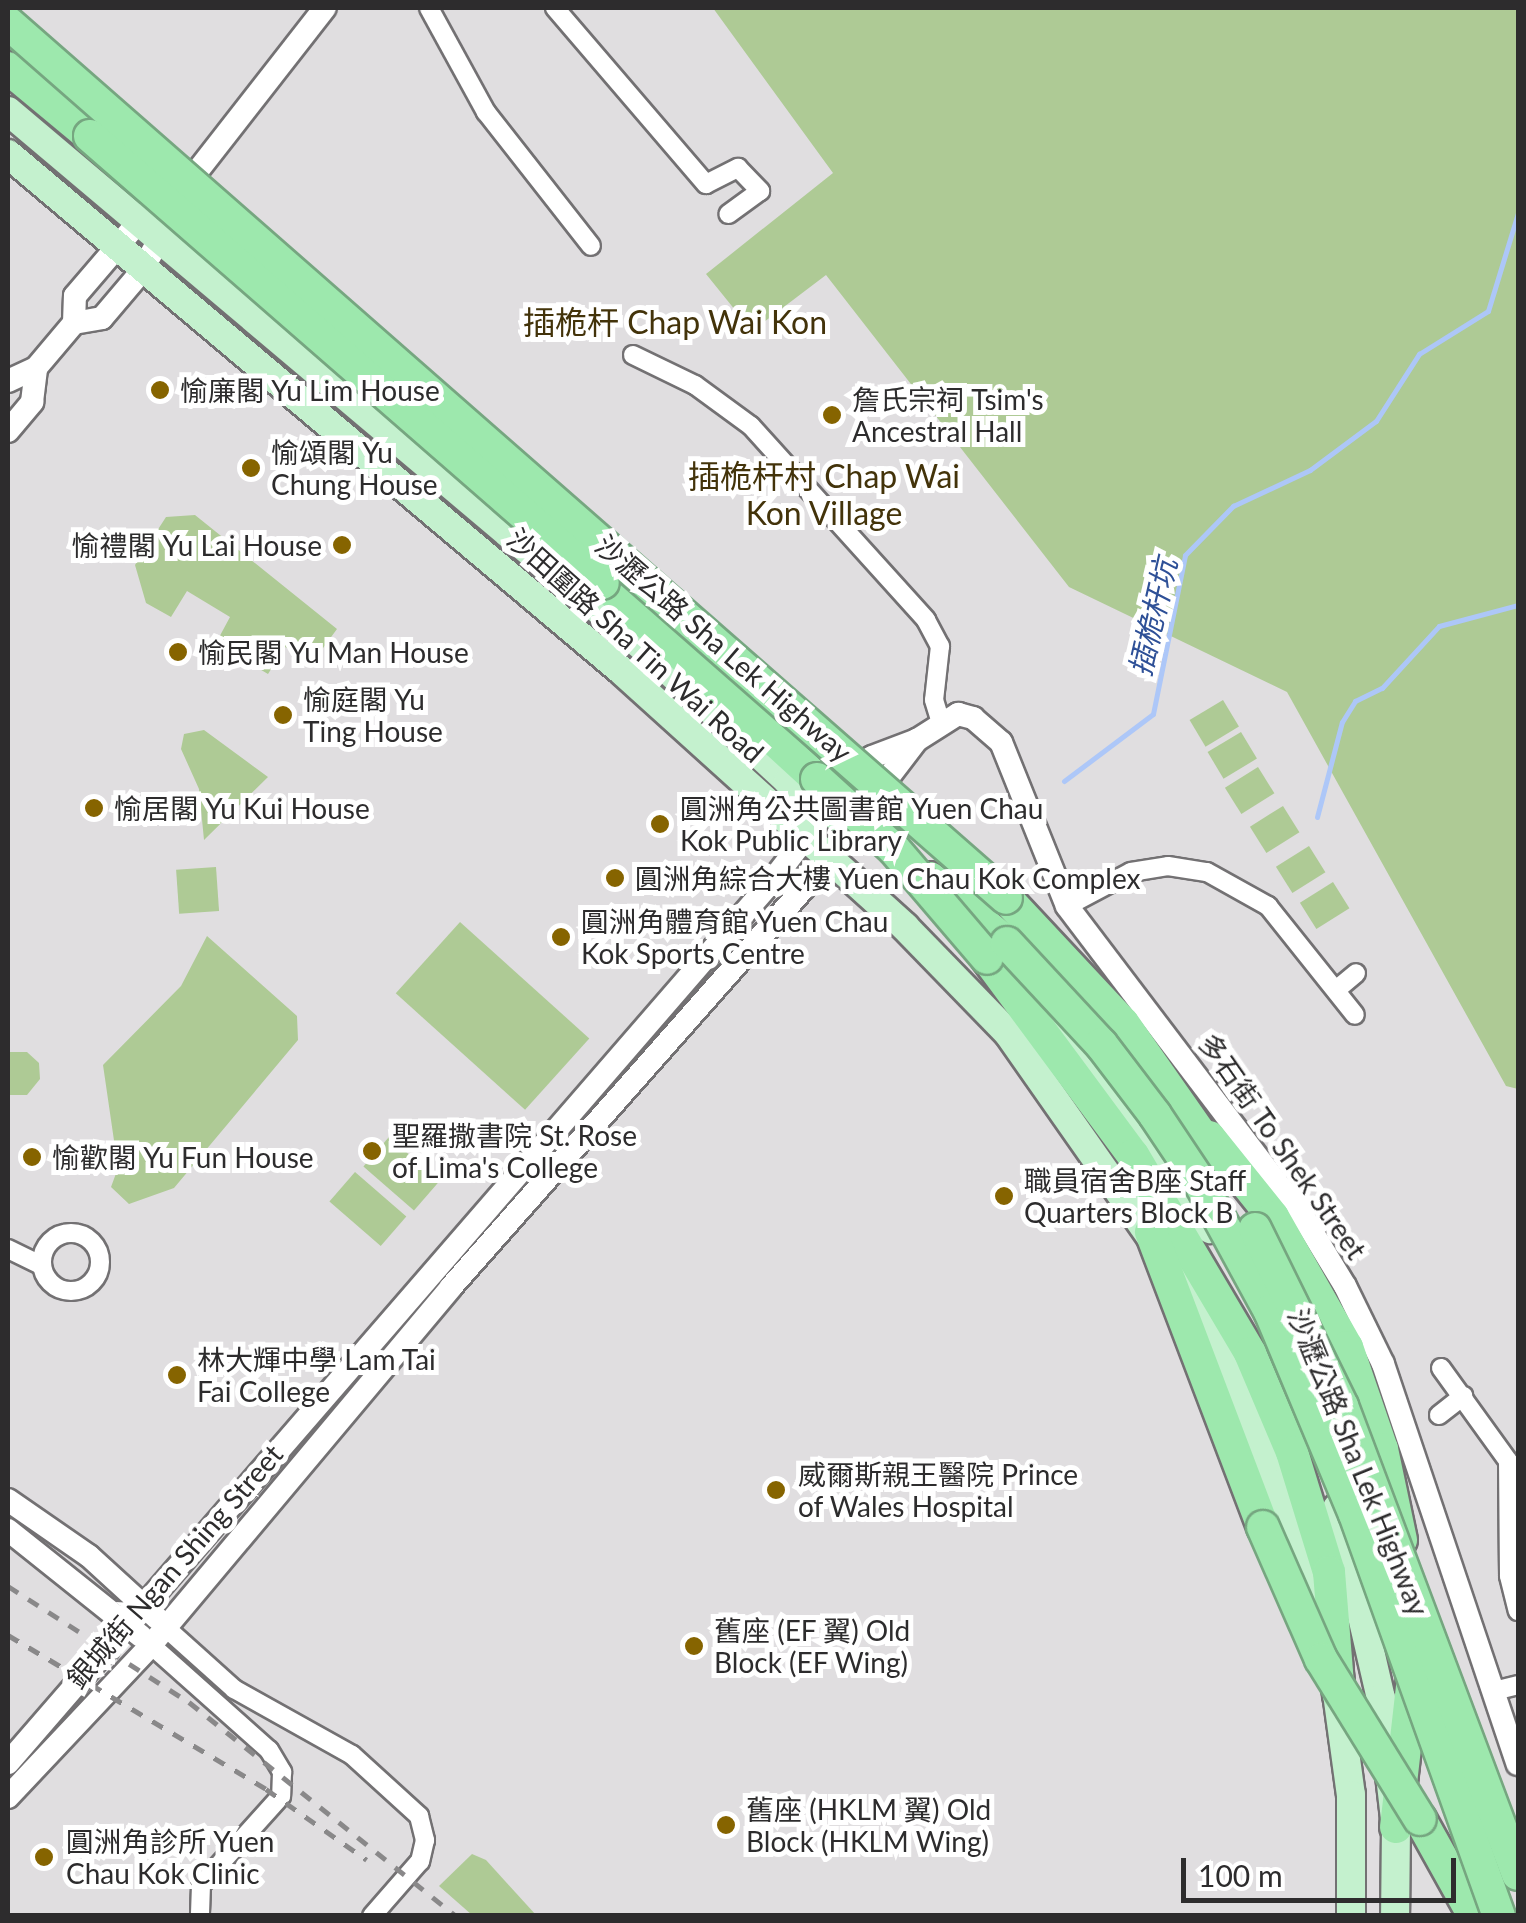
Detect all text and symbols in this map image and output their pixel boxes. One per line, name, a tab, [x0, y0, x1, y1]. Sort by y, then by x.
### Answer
district label: 插桅杆 Chap Wai Kon	[523, 303, 827, 341]
place label: 愉廉閣 Yu Lim House	[180, 373, 440, 407]
marker: 愉廉閣 Yu Lim House	[149, 379, 171, 401]
place label: 詹氏宗祠 Tsim's Ancestral Hall	[852, 382, 1044, 448]
marker: 詹氏宗祠 Tsim's Ancestral Hall	[821, 404, 843, 426]
place label: 愉頌閣 Yu Chung House	[271, 435, 438, 501]
marker: 愉頌閣 Yu Chung House	[240, 457, 262, 479]
district label: 插桅杆村 Chap Wai Kon Village	[688, 458, 960, 533]
street label: 沙田圍路 Sha Tin Wai Road	[501, 521, 771, 769]
place label: 愉禮閣 Yu Lai House	[71, 528, 322, 562]
street label: 沙瀝公路 Sha Lek Highway	[589, 528, 859, 768]
marker: 愉禮閣 Yu Lai House	[331, 534, 353, 556]
water label: 插桅杆坑	[1121, 554, 1183, 680]
place label: 愉民閣 Yu Man House	[198, 635, 469, 669]
marker: 愉民閣 Yu Man House	[167, 641, 189, 663]
place label: 愉庭閣 Yu Ting House	[303, 682, 443, 748]
marker: 愉庭閣 Yu Ting House	[272, 704, 294, 726]
place label: 愉居閣 Yu Kui House	[114, 791, 370, 825]
place label: 圓洲角公共圖書館 Yuen Chau Kok Public Library	[680, 791, 1043, 857]
marker: 愉居閣 Yu Kui House	[83, 797, 105, 819]
marker: 圓洲角公共圖書館 Yuen Chau Kok Public Library	[649, 813, 671, 835]
place label: 圓洲角綜合大樓 Yuen Chau Kok Complex	[635, 861, 1140, 895]
marker: 圓洲角綜合大樓 Yuen Chau Kok Complex	[604, 867, 626, 889]
place label: 圓洲角體育館 Yuen Chau Kok Sports Centre	[581, 904, 888, 970]
marker: 圓洲角體育館 Yuen Chau Kok Sports Centre	[550, 926, 572, 948]
street label: 多石街 To Shek Street	[1192, 1027, 1374, 1265]
place label: 聖羅撒書院 St. Rose of Lima's College	[392, 1118, 637, 1184]
place label: 愉歡閣 Yu Fun House	[52, 1140, 314, 1174]
marker: 聖羅撒書院 St. Rose of Lima's College	[361, 1140, 383, 1162]
marker: 愉歡閣 Yu Fun House	[21, 1146, 43, 1168]
place label: 職員宿舍B座 Staff Quarters Block B	[1024, 1163, 1246, 1229]
marker: 職員宿舍B座 Staff Quarters Block B	[993, 1185, 1015, 1207]
street label: 沙瀝公路 Sha Lek Highway	[1282, 1304, 1436, 1620]
place label: 林大輝中學 Lam Tai Fai College	[197, 1342, 437, 1408]
marker: 林大輝中學 Lam Tai Fai College	[166, 1364, 188, 1386]
street label: 銀城街 Ngan Shing Street	[59, 1437, 289, 1695]
place label: 威爾斯親王醫院 Prince of Wales Hospital	[798, 1457, 1078, 1523]
marker: 威爾斯親王醫院 Prince of Wales Hospital	[763, 1477, 789, 1503]
place label: 舊座 (EF 翼) Old Block (EF Wing)	[714, 1613, 911, 1679]
marker: 舊座 (EF 翼) Old Block (EF Wing)	[683, 1635, 705, 1657]
place label: 舊座 (HKLM 翼) Old Block (HKLM Wing)	[746, 1792, 991, 1858]
marker: 舊座 (HKLM 翼) Old Block (HKLM Wing)	[715, 1814, 737, 1836]
place label: 圓洲角診所 Yuen Chau Kok Clinic	[66, 1824, 274, 1890]
scale bar	[1186, 1838, 1461, 1900]
marker: 圓洲角診所 Yuen Chau Kok Clinic	[31, 1844, 57, 1870]
text: 100 m	[1198, 1857, 1283, 1893]

